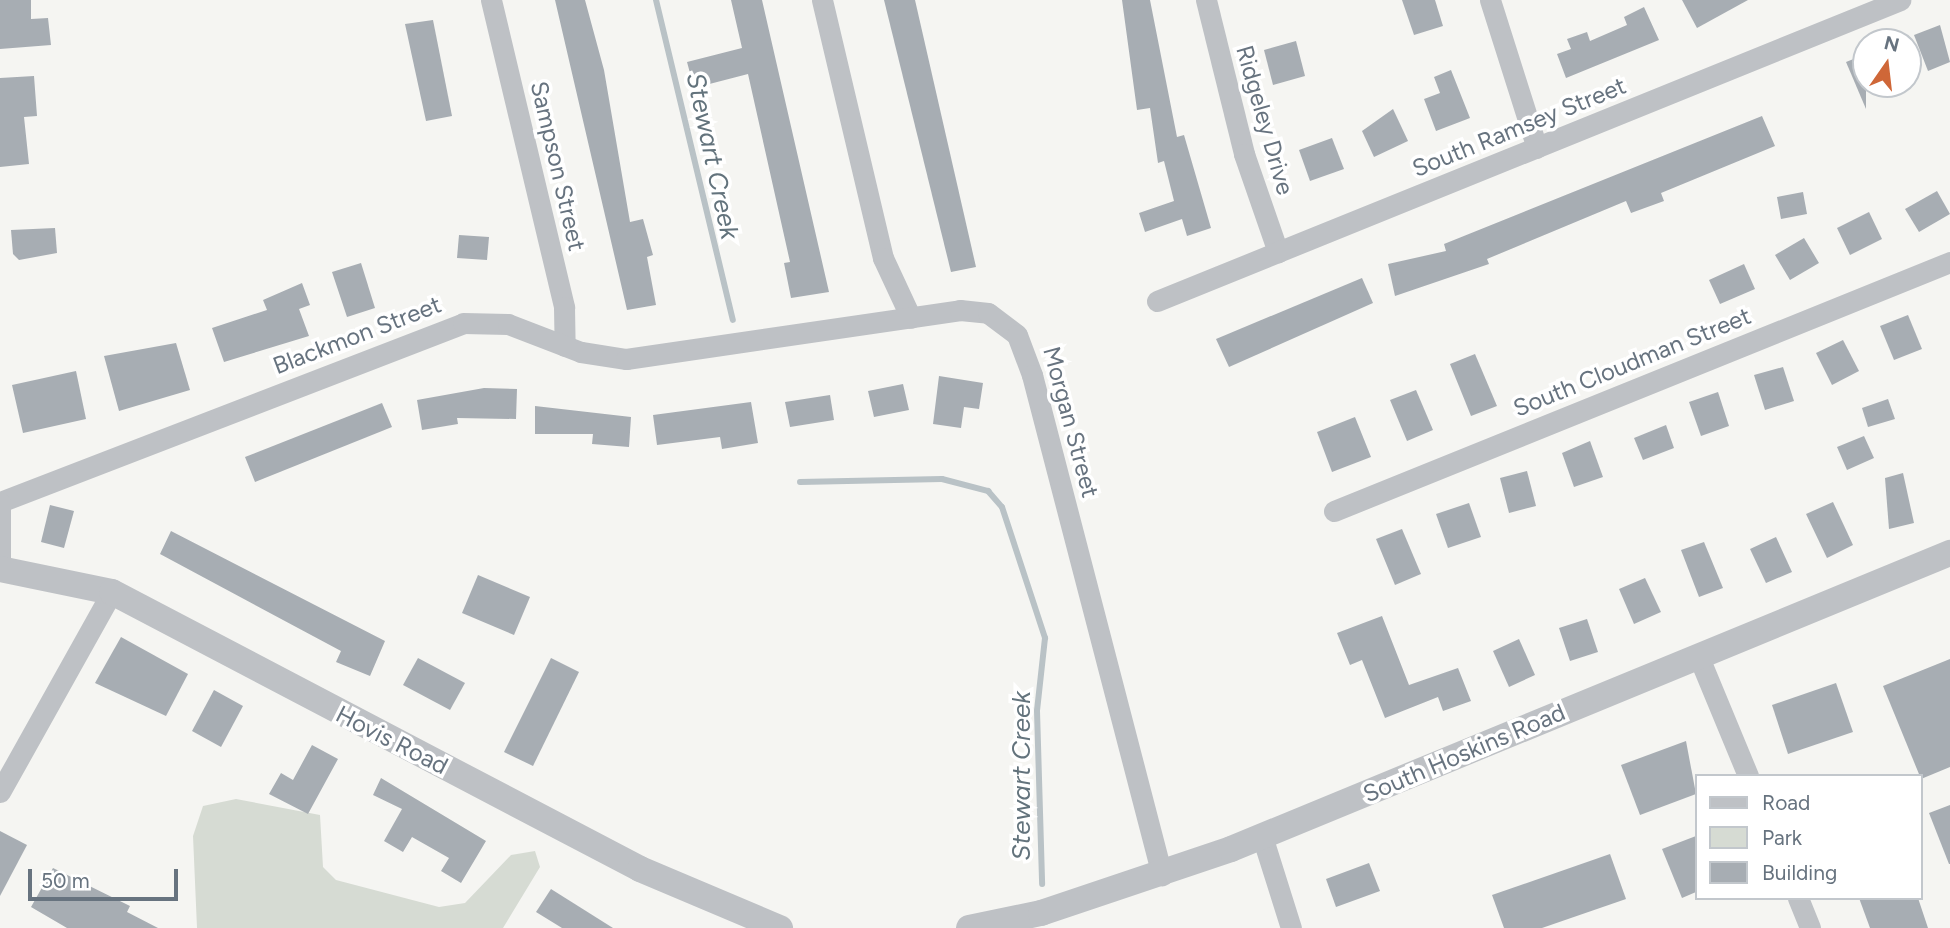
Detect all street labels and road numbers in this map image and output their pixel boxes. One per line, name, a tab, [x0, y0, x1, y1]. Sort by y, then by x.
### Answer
street label: Ridgeley Drive	[1230, 42, 1300, 198]
street label: South Ramsey Street	[1408, 71, 1630, 183]
street label: Sampson Street	[524, 78, 592, 254]
street label: Blackmon Street	[269, 290, 445, 380]
street label: South Cloudman Street	[1509, 301, 1755, 423]
street label: Morgan Street	[1037, 343, 1105, 501]
street label: South Hoskins Road	[1359, 697, 1569, 809]
street label: Hovis Road	[331, 699, 453, 781]

